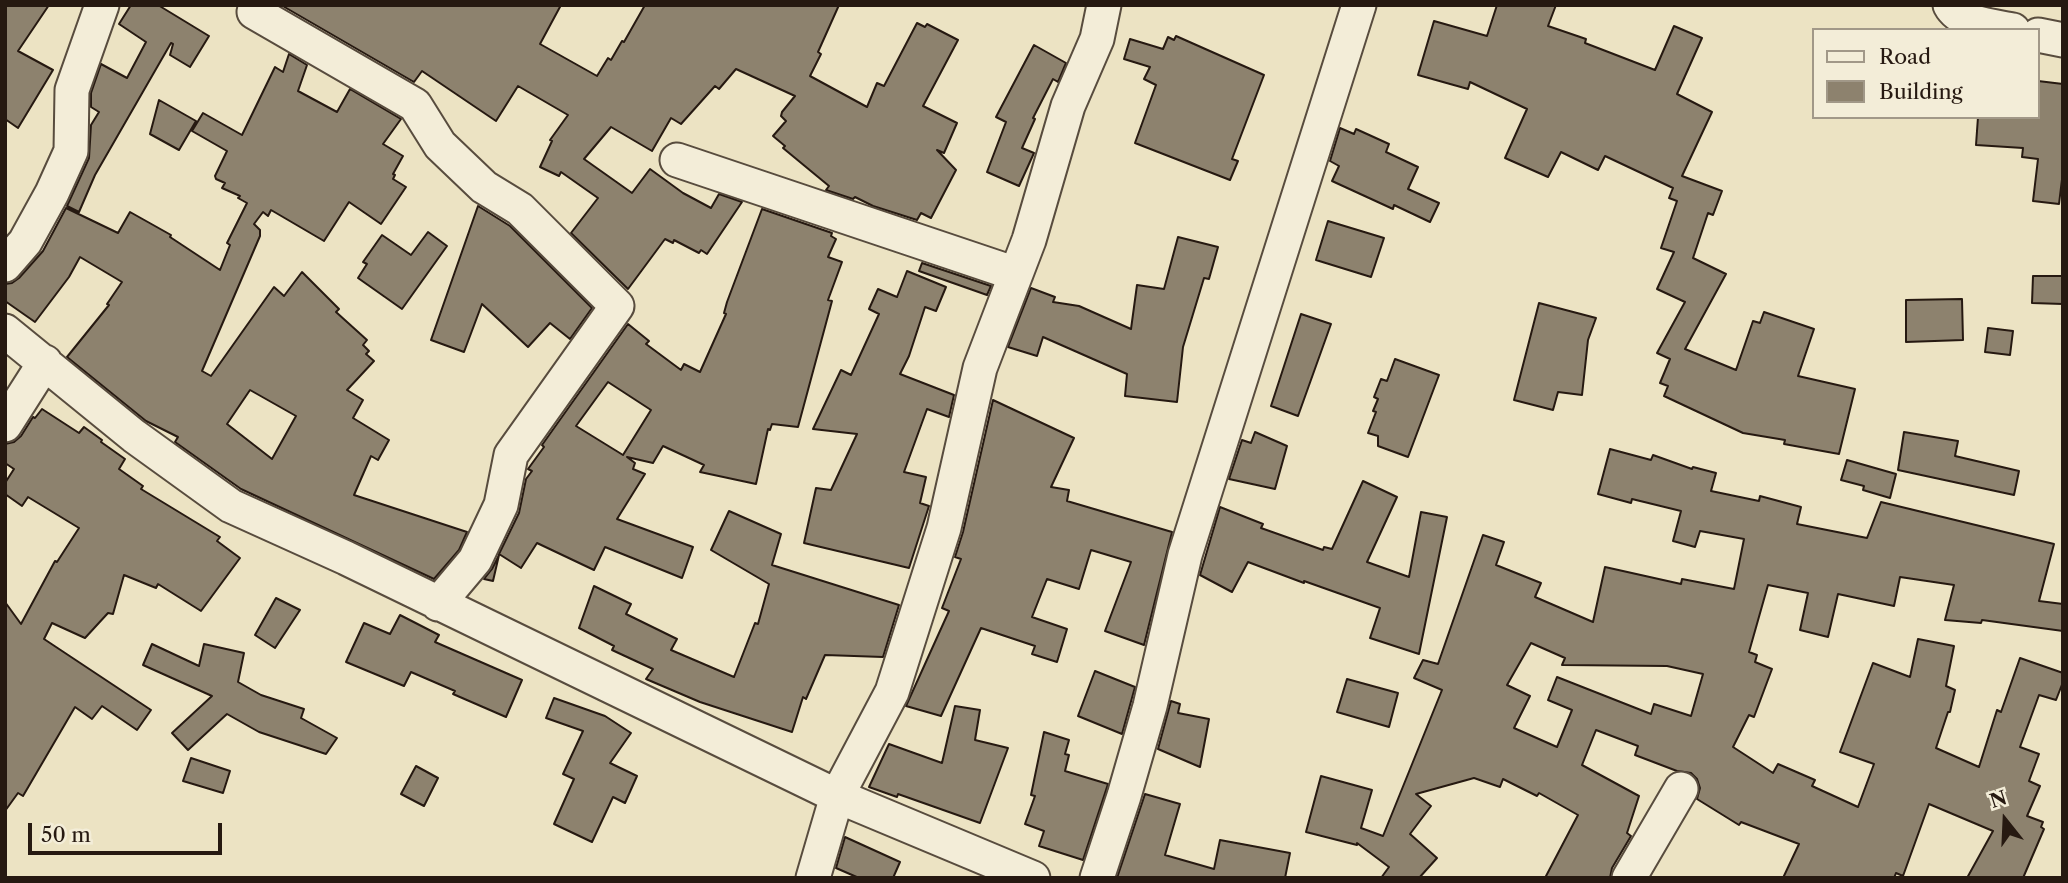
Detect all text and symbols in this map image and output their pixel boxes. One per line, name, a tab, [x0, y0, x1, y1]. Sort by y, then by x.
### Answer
legend	[1812, 28, 2040, 119]
text: Road	[1879, 44, 1931, 69]
text: Building	[1879, 79, 1963, 104]
north arrow	[1970, 785, 2040, 855]
text: N	[1987, 786, 2010, 813]
scale bar	[32, 810, 226, 854]
text: 50 m	[41, 822, 91, 847]

